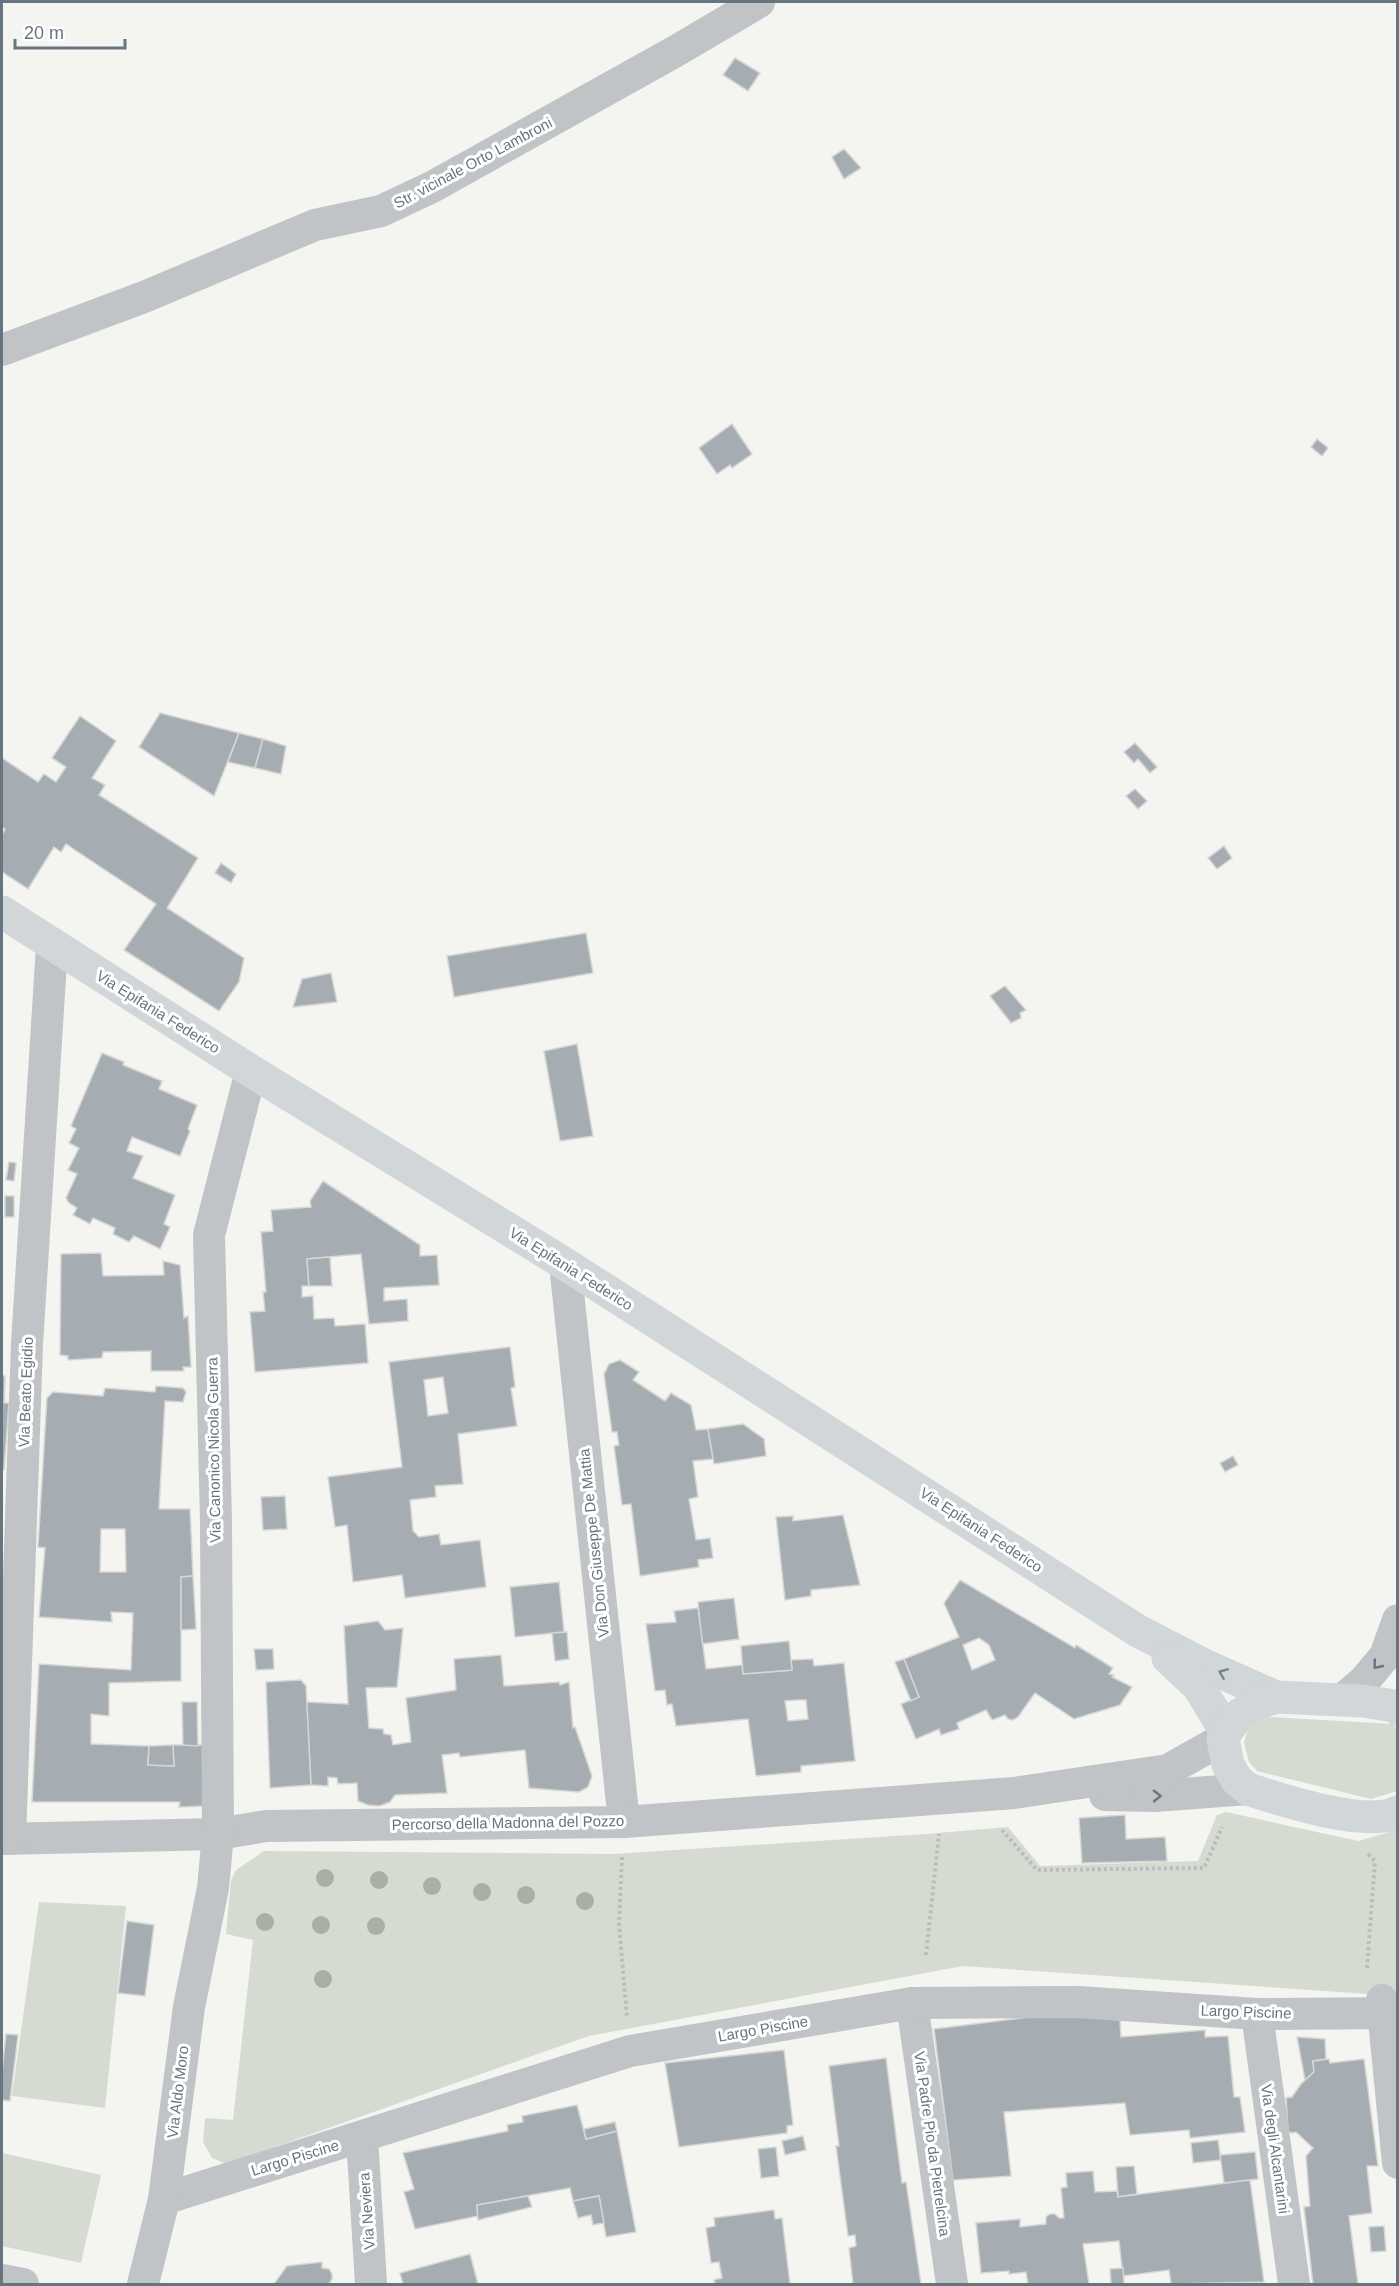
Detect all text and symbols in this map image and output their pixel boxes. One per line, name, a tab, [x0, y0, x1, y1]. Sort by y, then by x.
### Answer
scale bar	[15, 12, 124, 50]
text: 20 m	[24, 23, 64, 43]
street label: Str. vicinale Orto Lambroni	[391, 114, 555, 212]
street label: Via Epifania Federico	[93, 967, 223, 1056]
street label: Via Epifania Federico	[506, 1224, 636, 1313]
street label: Via Beato Egidio	[15, 1336, 36, 1448]
street label: Via Canonico Nicola Guerra	[203, 1356, 224, 1543]
street label: Via Don Giuseppe De Mattia	[575, 1447, 612, 1638]
street label: Via Epifania Federico	[917, 1484, 1046, 1575]
one-way arrow	[1374, 1658, 1385, 1669]
one-way arrow	[1218, 1668, 1229, 1680]
one-way arrow	[1152, 1789, 1161, 1802]
street label: Percorso della Madonna del Pozzo	[392, 1812, 624, 1833]
street label: Largo Piscine	[1200, 2001, 1292, 2022]
street label: Largo Piscine	[717, 2012, 809, 2045]
street label: Via Aldo Moro	[163, 2045, 192, 2139]
street label: Via Padre Pio da Pietrelcina	[911, 2050, 954, 2238]
street label: Via degli Alcantarini	[1258, 2083, 1293, 2215]
street label: Largo Piscine	[249, 2136, 341, 2179]
street label: Via Neviera	[355, 2171, 378, 2250]

